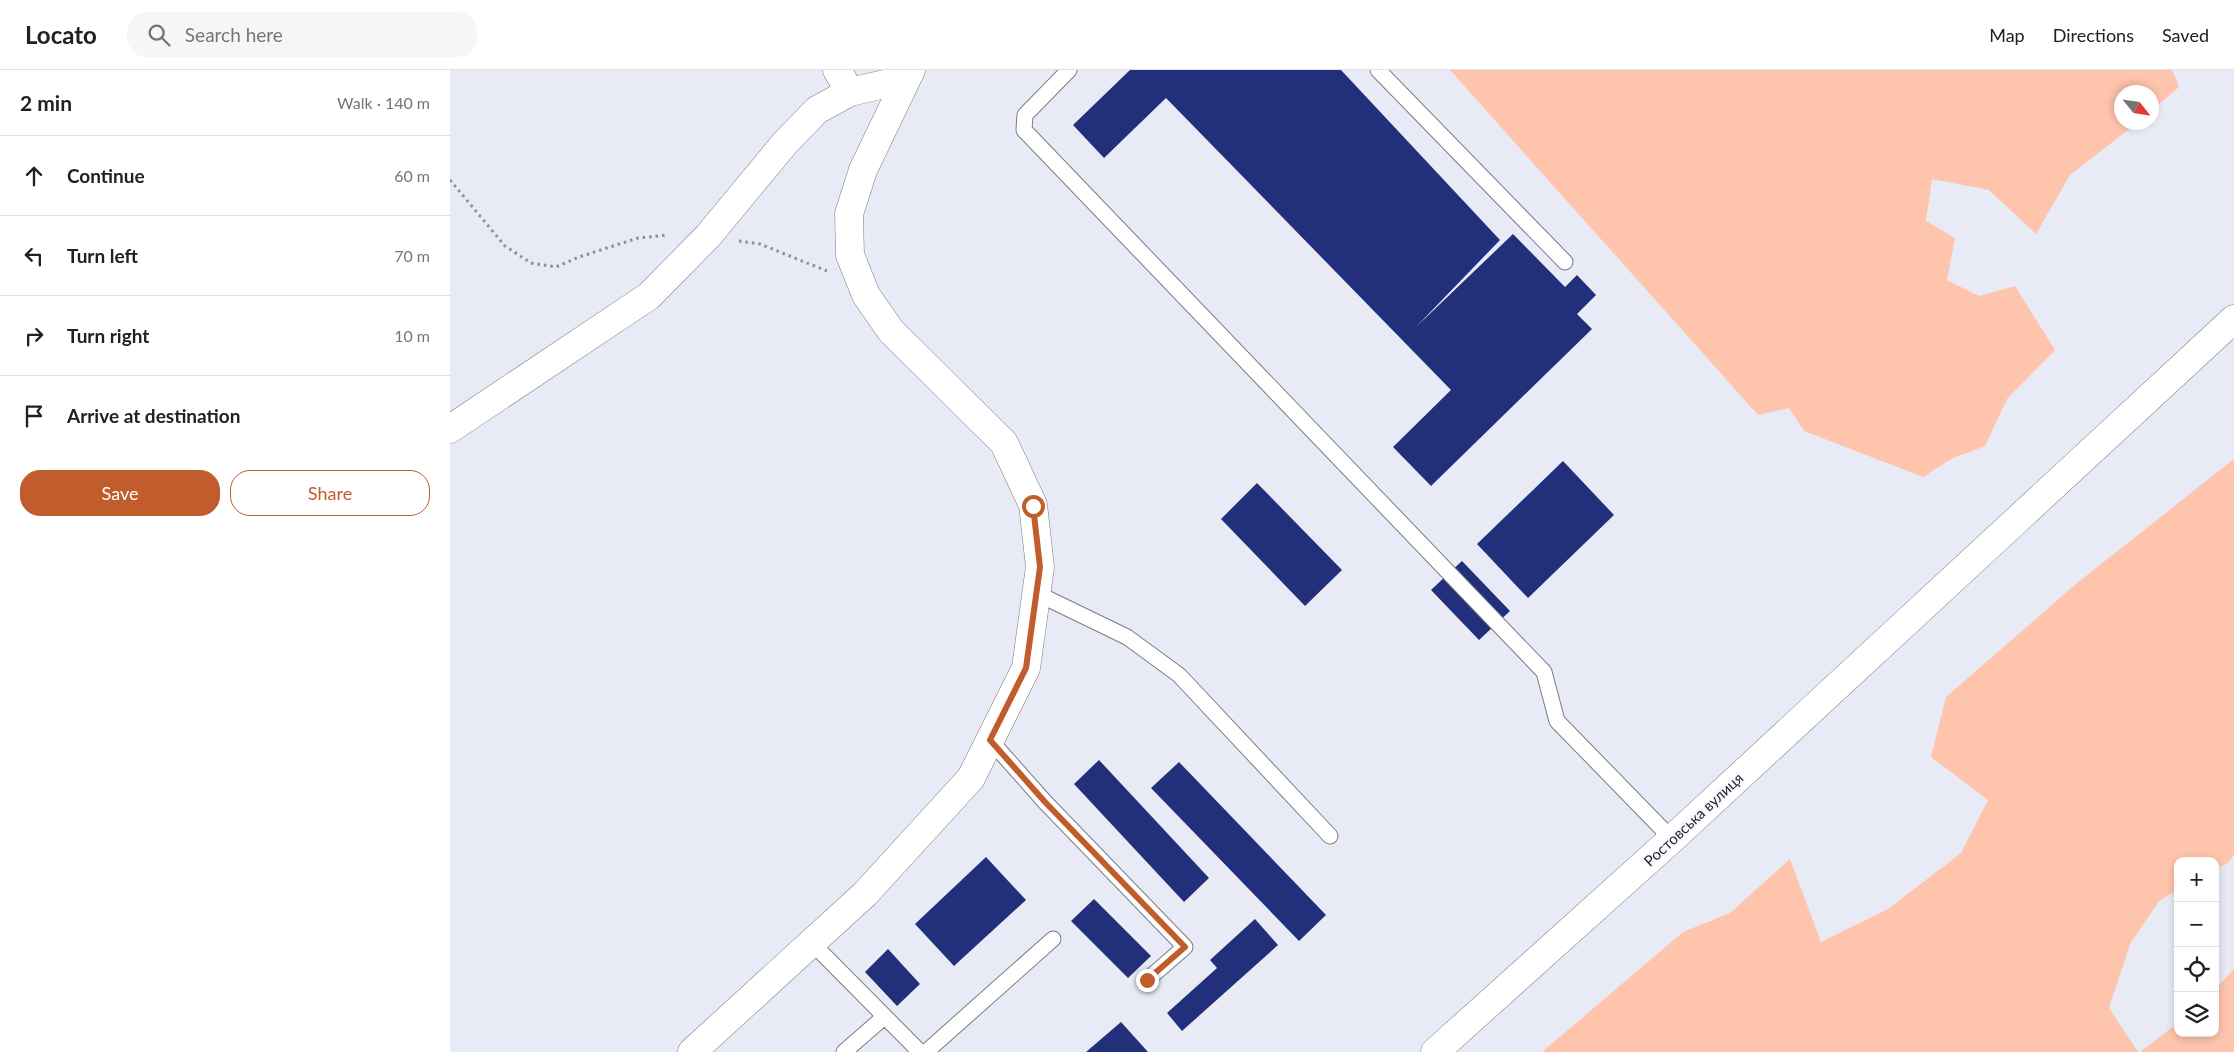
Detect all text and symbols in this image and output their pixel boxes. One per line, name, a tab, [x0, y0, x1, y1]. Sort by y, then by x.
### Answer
search box	[127, 12, 477, 57]
text: Locato	[25, 20, 97, 49]
icon: search	[145, 21, 173, 49]
text: Search here	[185, 23, 283, 46]
text: Map	[1989, 24, 2025, 46]
text: Directions	[2053, 24, 2134, 46]
text: Saved	[2162, 24, 2209, 46]
north arrow	[2114, 85, 2159, 130]
text: 2 min	[20, 90, 72, 115]
text: Walk · 140 m	[337, 93, 430, 112]
icon: ahead	[20, 162, 48, 190]
text: Continue	[67, 164, 145, 187]
text: 60 m	[394, 166, 430, 185]
icon: left	[20, 242, 48, 270]
text: Turn left	[67, 244, 138, 267]
text: 70 m	[394, 246, 430, 265]
icon: right	[20, 322, 48, 350]
text: Turn right	[67, 324, 149, 347]
text: 10 m	[394, 326, 430, 345]
icon: arrive	[20, 402, 48, 430]
text: Arrive at destination	[67, 404, 240, 427]
button: Save	[20, 470, 220, 516]
button: Share	[230, 470, 430, 516]
route start	[1022, 495, 1045, 518]
street label: Ростовська вулиця	[1640, 768, 1746, 870]
map controls	[2174, 857, 2219, 1037]
button: +	[2174, 857, 2219, 902]
button: −	[2174, 902, 2219, 947]
button: locate	[2174, 947, 2219, 992]
route end	[1136, 969, 1159, 992]
button: layers	[2174, 992, 2219, 1037]

